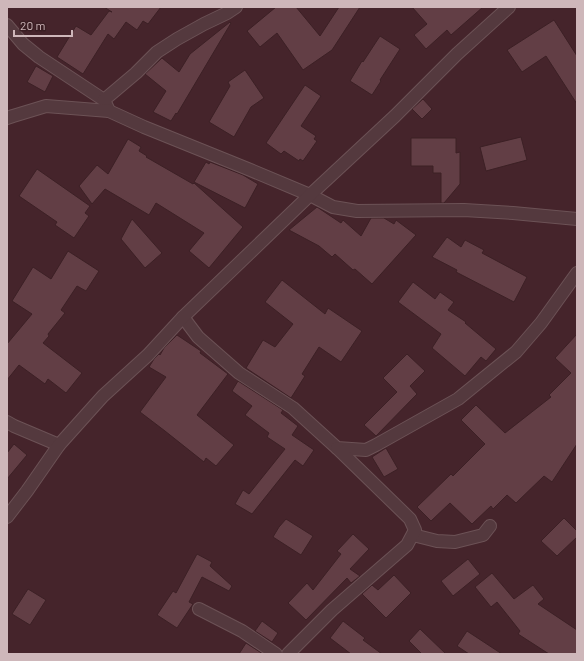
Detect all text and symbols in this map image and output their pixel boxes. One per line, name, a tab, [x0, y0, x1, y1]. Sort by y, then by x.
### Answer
scale bar	[14, 12, 72, 38]
text: 20 m	[20, 18, 46, 32]

